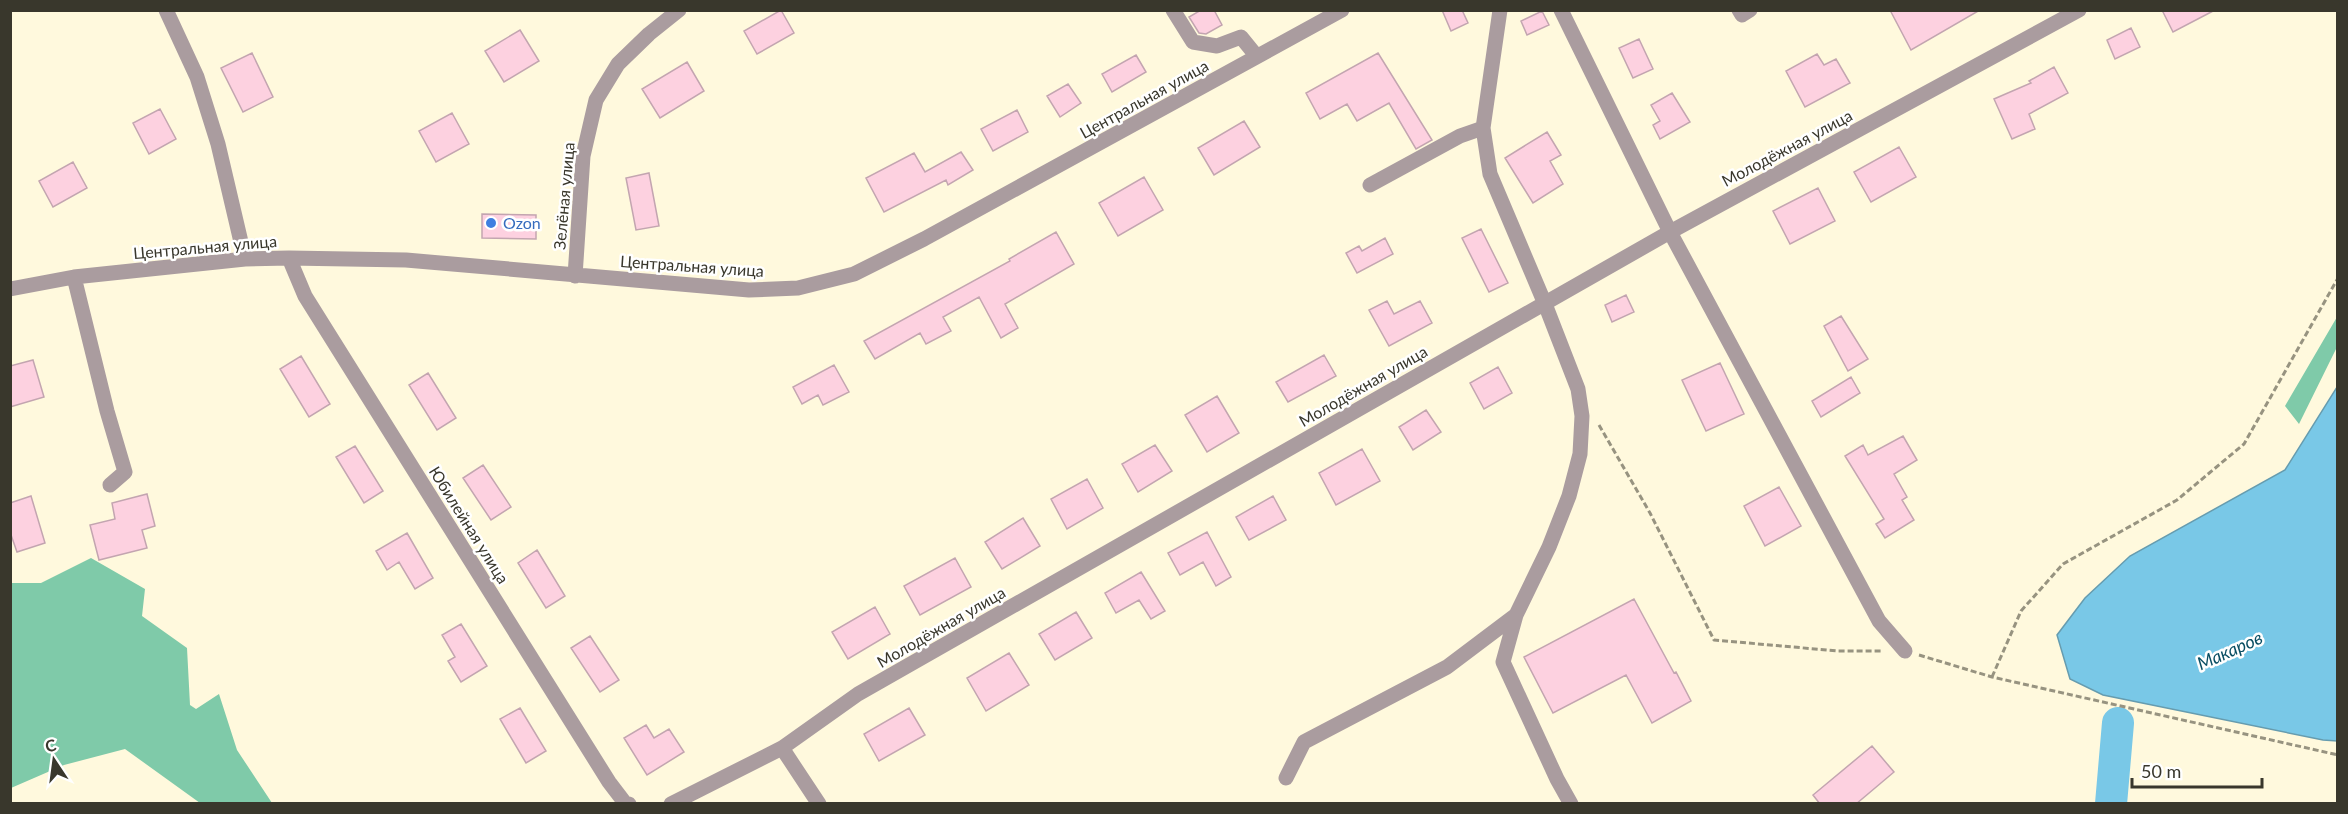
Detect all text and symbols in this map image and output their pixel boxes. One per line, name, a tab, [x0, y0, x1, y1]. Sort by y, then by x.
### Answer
street label: Центральная улица	[1076, 55, 1211, 142]
street label: Молодёжная улица	[1718, 105, 1855, 190]
street label: Зелёная улица	[549, 141, 578, 251]
place label: Ozon	[503, 213, 541, 232]
marker: Ozon	[484, 216, 498, 230]
street label: Центральная улица	[132, 231, 278, 262]
street label: Центральная улица	[619, 251, 765, 280]
street label: Молодёжная улица	[1295, 341, 1430, 430]
street label: Юбилейная улица	[426, 463, 513, 587]
street label: Молодёжная улица	[873, 582, 1008, 671]
water label: Макаров	[2193, 626, 2266, 674]
north arrow	[24, 730, 84, 790]
text: С	[43, 734, 58, 755]
scale bar	[2132, 751, 2262, 789]
text: 50 m	[2141, 760, 2181, 782]

